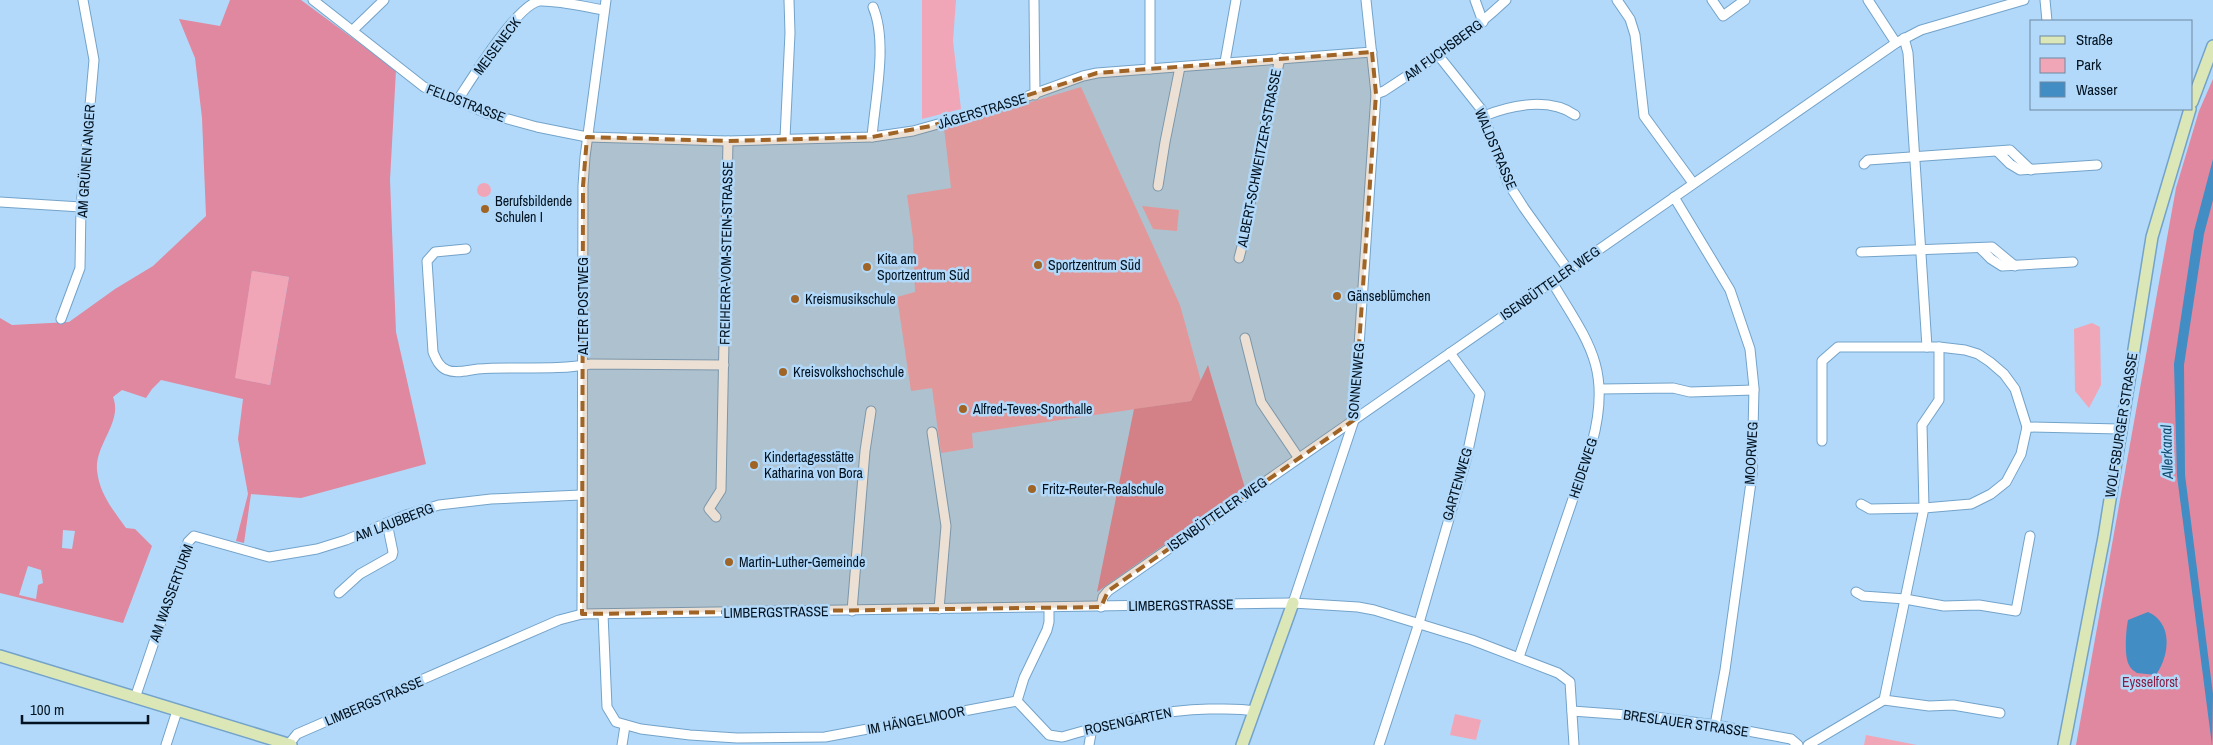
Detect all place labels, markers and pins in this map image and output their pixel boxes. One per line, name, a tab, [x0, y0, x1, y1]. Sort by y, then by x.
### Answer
place label: Berufsbildende Schulen I	[495, 192, 572, 226]
marker: Berufsbildende Schulen I	[479, 203, 491, 215]
place label: Kita am Sportzentrum Süd	[877, 250, 970, 284]
place label: Sportzentrum Süd	[1048, 256, 1141, 274]
marker: Sportzentrum Süd	[1032, 259, 1044, 271]
marker: Kita am Sportzentrum Süd	[861, 261, 873, 273]
place label: Gänseblümchen	[1347, 287, 1431, 305]
place label: Kreismusikschule	[805, 290, 896, 308]
marker: Gänseblümchen	[1331, 290, 1343, 302]
marker: Kreismusikschule	[789, 293, 801, 305]
place label: Kreisvolkshochschule	[793, 363, 904, 381]
marker: Kreisvolkshochschule	[777, 366, 789, 378]
place label: Alfred-Teves-Sporthalle	[972, 400, 1092, 418]
marker: Alfred-Teves-Sporthalle	[957, 403, 969, 415]
place label: Kindertagesstätte Katharina von Bora	[764, 448, 864, 482]
marker: Kindertagesstätte Katharina von Bora	[748, 459, 760, 471]
place label: Fritz-Reuter-Realschule	[1042, 480, 1164, 498]
marker: Fritz-Reuter-Realschule	[1026, 483, 1038, 495]
place label: Martin-Luther-Gemeinde	[739, 553, 865, 571]
marker: Martin-Luther-Gemeinde	[723, 556, 735, 568]

